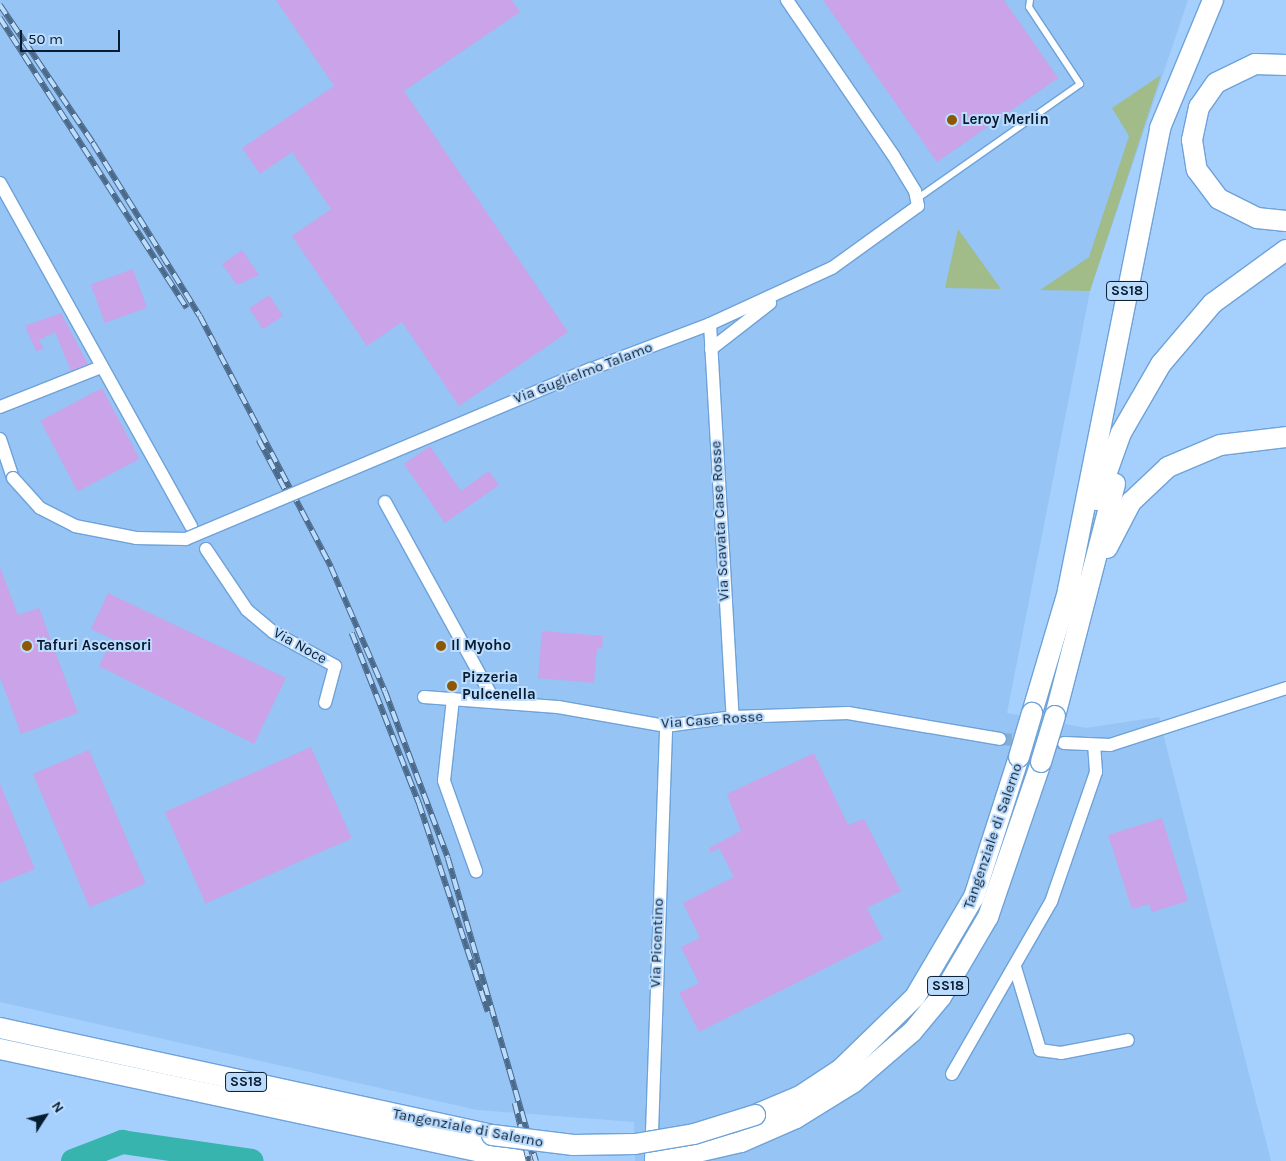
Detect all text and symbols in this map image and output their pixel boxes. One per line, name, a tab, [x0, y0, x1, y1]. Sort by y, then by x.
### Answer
scale bar	[22, 20, 122, 52]
text: 50 m	[28, 30, 63, 48]
place label: Leroy Merlin	[962, 111, 1049, 129]
marker: Leroy Merlin	[946, 114, 958, 126]
road number: SS18	[1106, 280, 1148, 302]
street label: Via Guglielmo Talamo	[511, 338, 655, 408]
street label: Via Scavata Case Rosse	[707, 440, 733, 602]
street label: Via Noce	[270, 624, 330, 668]
place label: Tafuri Ascensori	[37, 637, 152, 655]
place label: Il Myoho	[451, 637, 511, 655]
marker: Tafuri Ascensori	[21, 640, 33, 652]
marker: Il Myoho	[435, 640, 447, 652]
place label: Pizzeria Pulcenella	[462, 668, 536, 703]
marker: Pizzeria Pulcenella	[446, 680, 458, 692]
street label: Via Case Rosse	[660, 707, 764, 733]
street label: Tangenziale di Salerno	[960, 761, 1026, 911]
street label: Via Picentino	[646, 898, 668, 988]
road number: SS18	[927, 974, 969, 998]
road number: SS18	[225, 1070, 267, 1094]
north arrow	[20, 1091, 70, 1141]
text: N	[48, 1098, 68, 1116]
street label: Tangenziale di Salerno	[391, 1105, 545, 1151]

